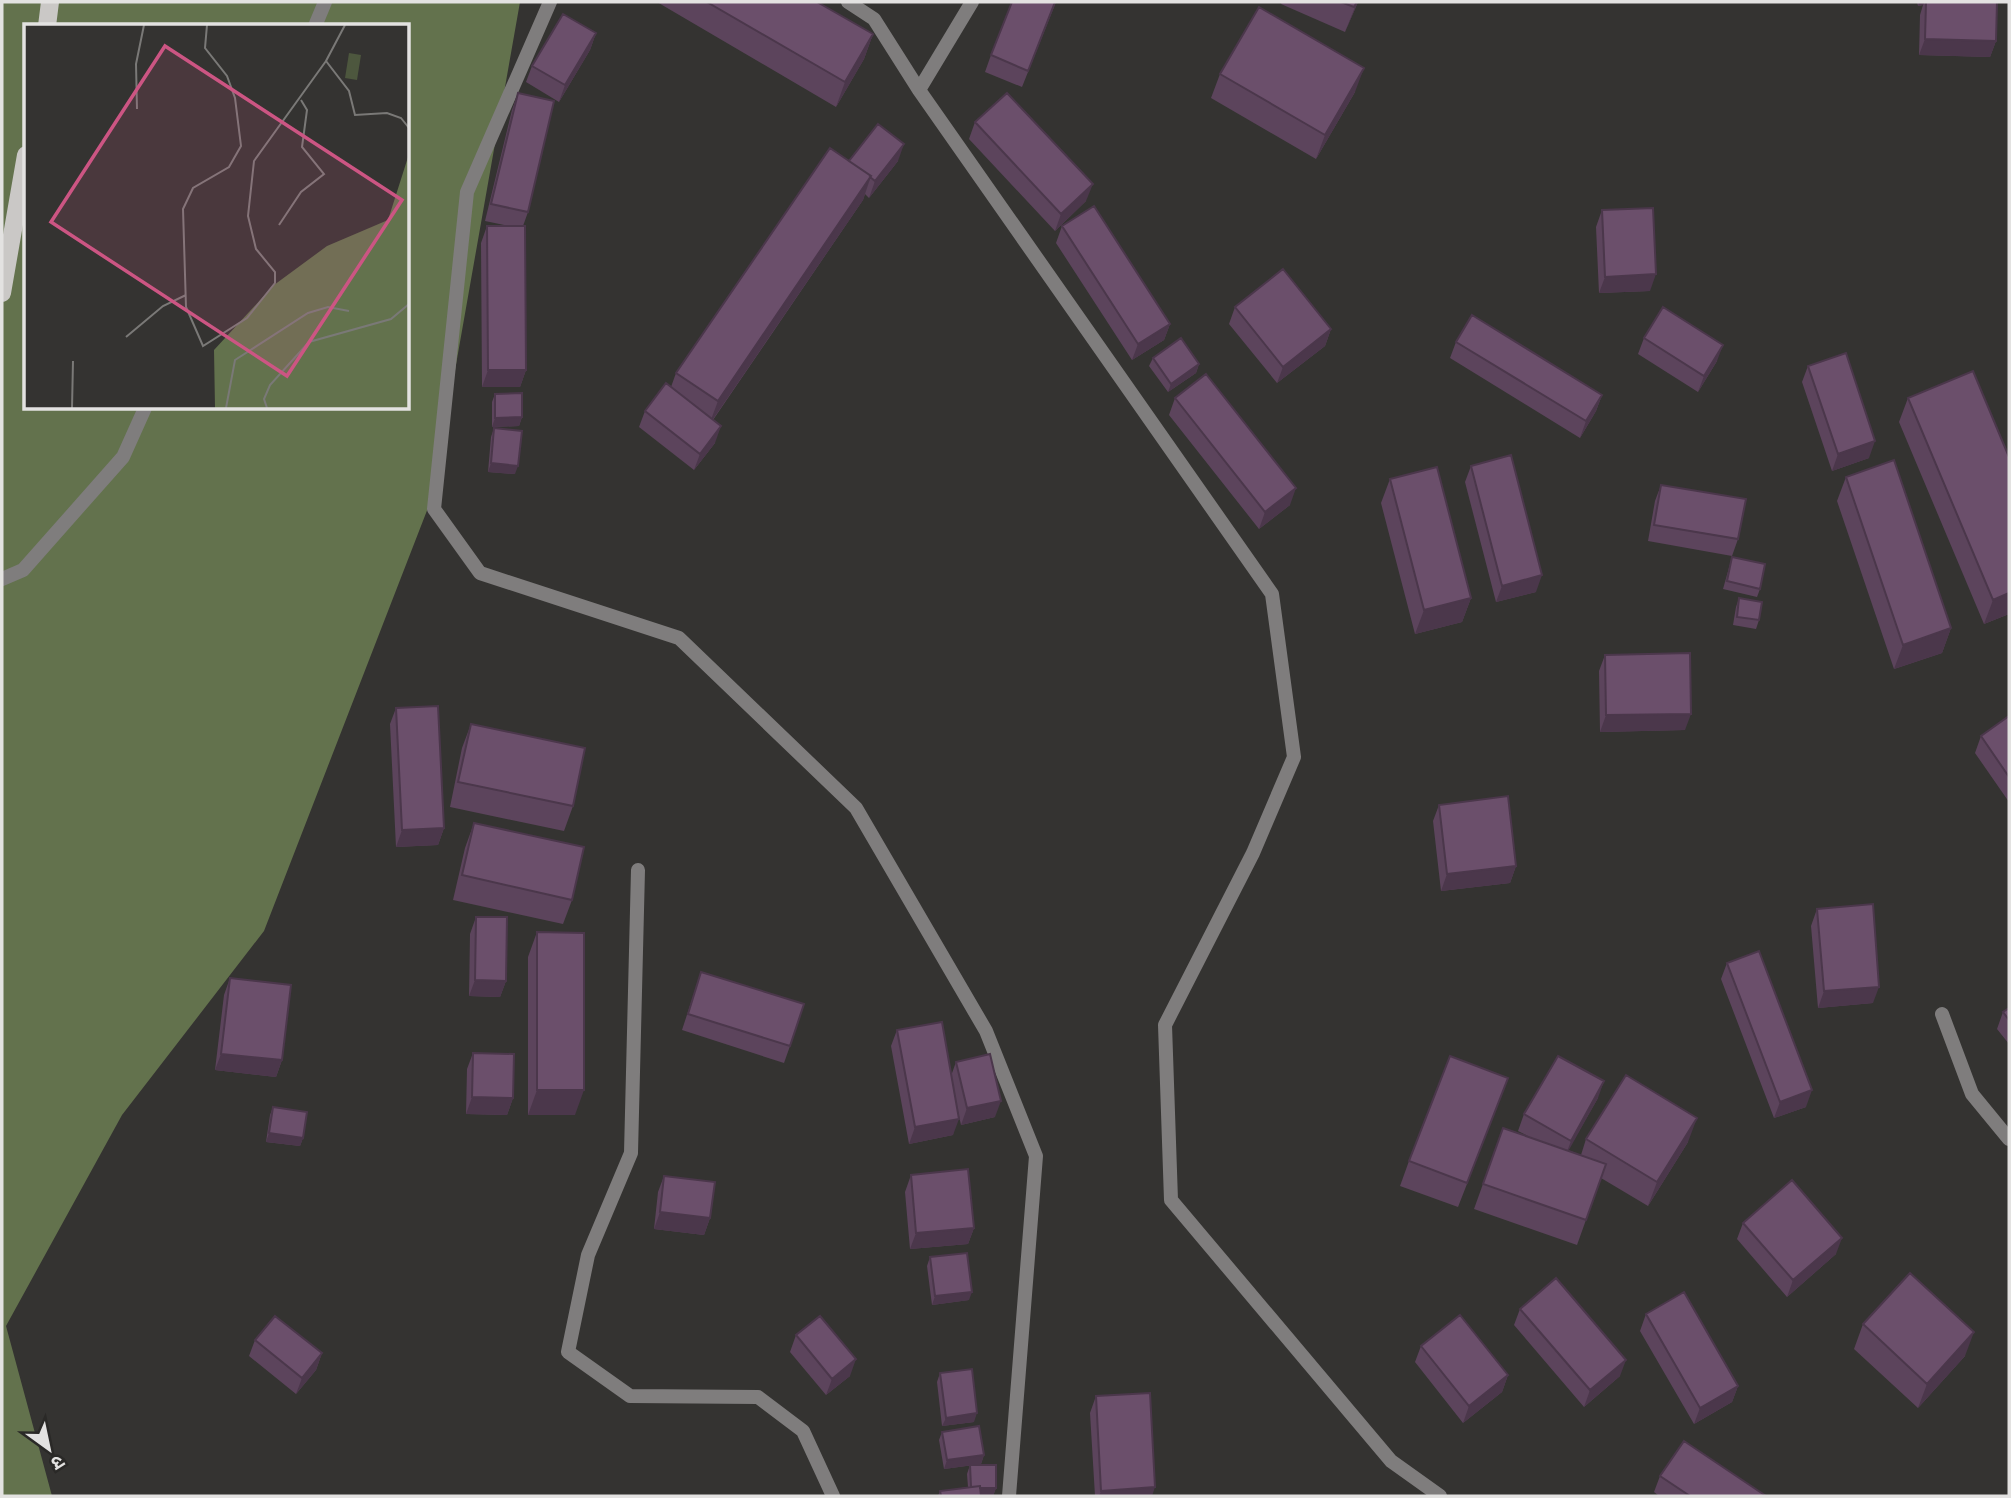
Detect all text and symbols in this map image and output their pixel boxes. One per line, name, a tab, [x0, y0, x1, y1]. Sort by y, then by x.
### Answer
inset map	[24, 24, 410, 410]
north arrow	[14, 1414, 84, 1484]
text: उ	[46, 1450, 69, 1477]

